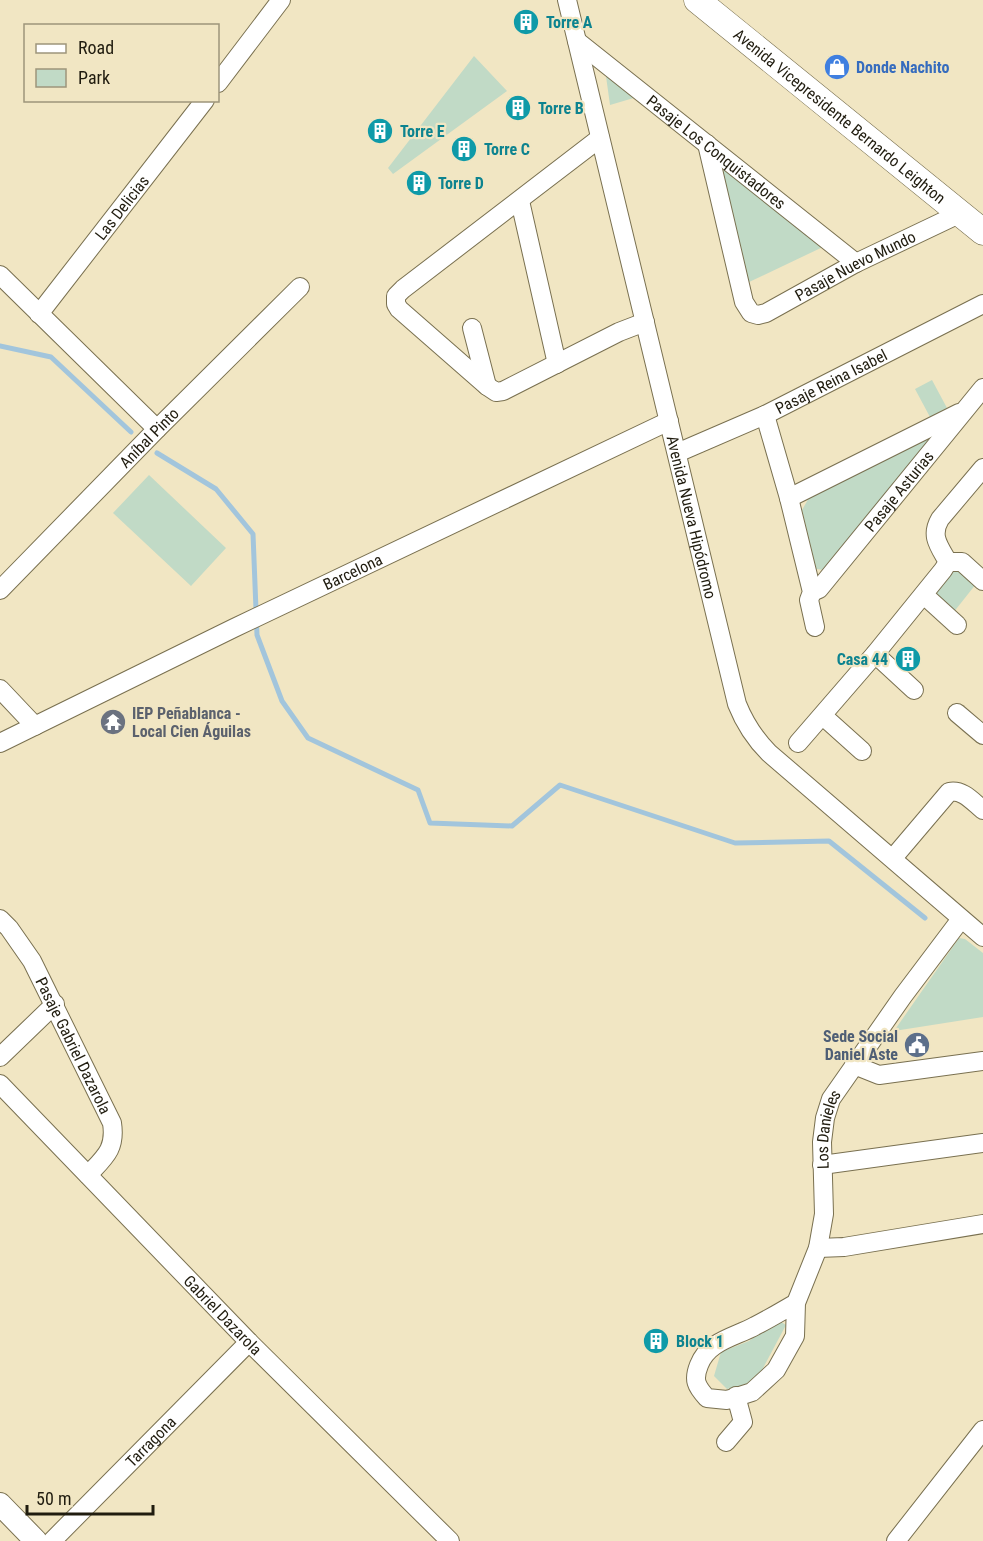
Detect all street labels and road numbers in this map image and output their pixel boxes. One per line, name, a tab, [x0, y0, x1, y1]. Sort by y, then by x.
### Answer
street label: Avenida Vicepresidente Bernardo Leighton	[730, 25, 949, 208]
street label: Pasaje Los Conquistadores	[643, 91, 789, 213]
street label: Las Delicias	[91, 172, 153, 244]
street label: Pasaje Nuevo Mundo	[792, 227, 919, 305]
street label: Pasaje Reina Isabel	[772, 345, 890, 418]
street label: Aníbal Pinto	[116, 404, 183, 472]
street label: Avenida Nueva Hipódromo	[663, 434, 720, 601]
street label: Pasaje Asturias	[861, 447, 938, 536]
street label: Barcelona	[320, 550, 385, 594]
street label: Pasaje Gabriel Dazarola	[31, 974, 115, 1117]
street label: Los Danieles	[813, 1086, 845, 1169]
street label: Gabriel Dazarola	[180, 1271, 266, 1359]
street label: Tarragona	[122, 1413, 180, 1471]

